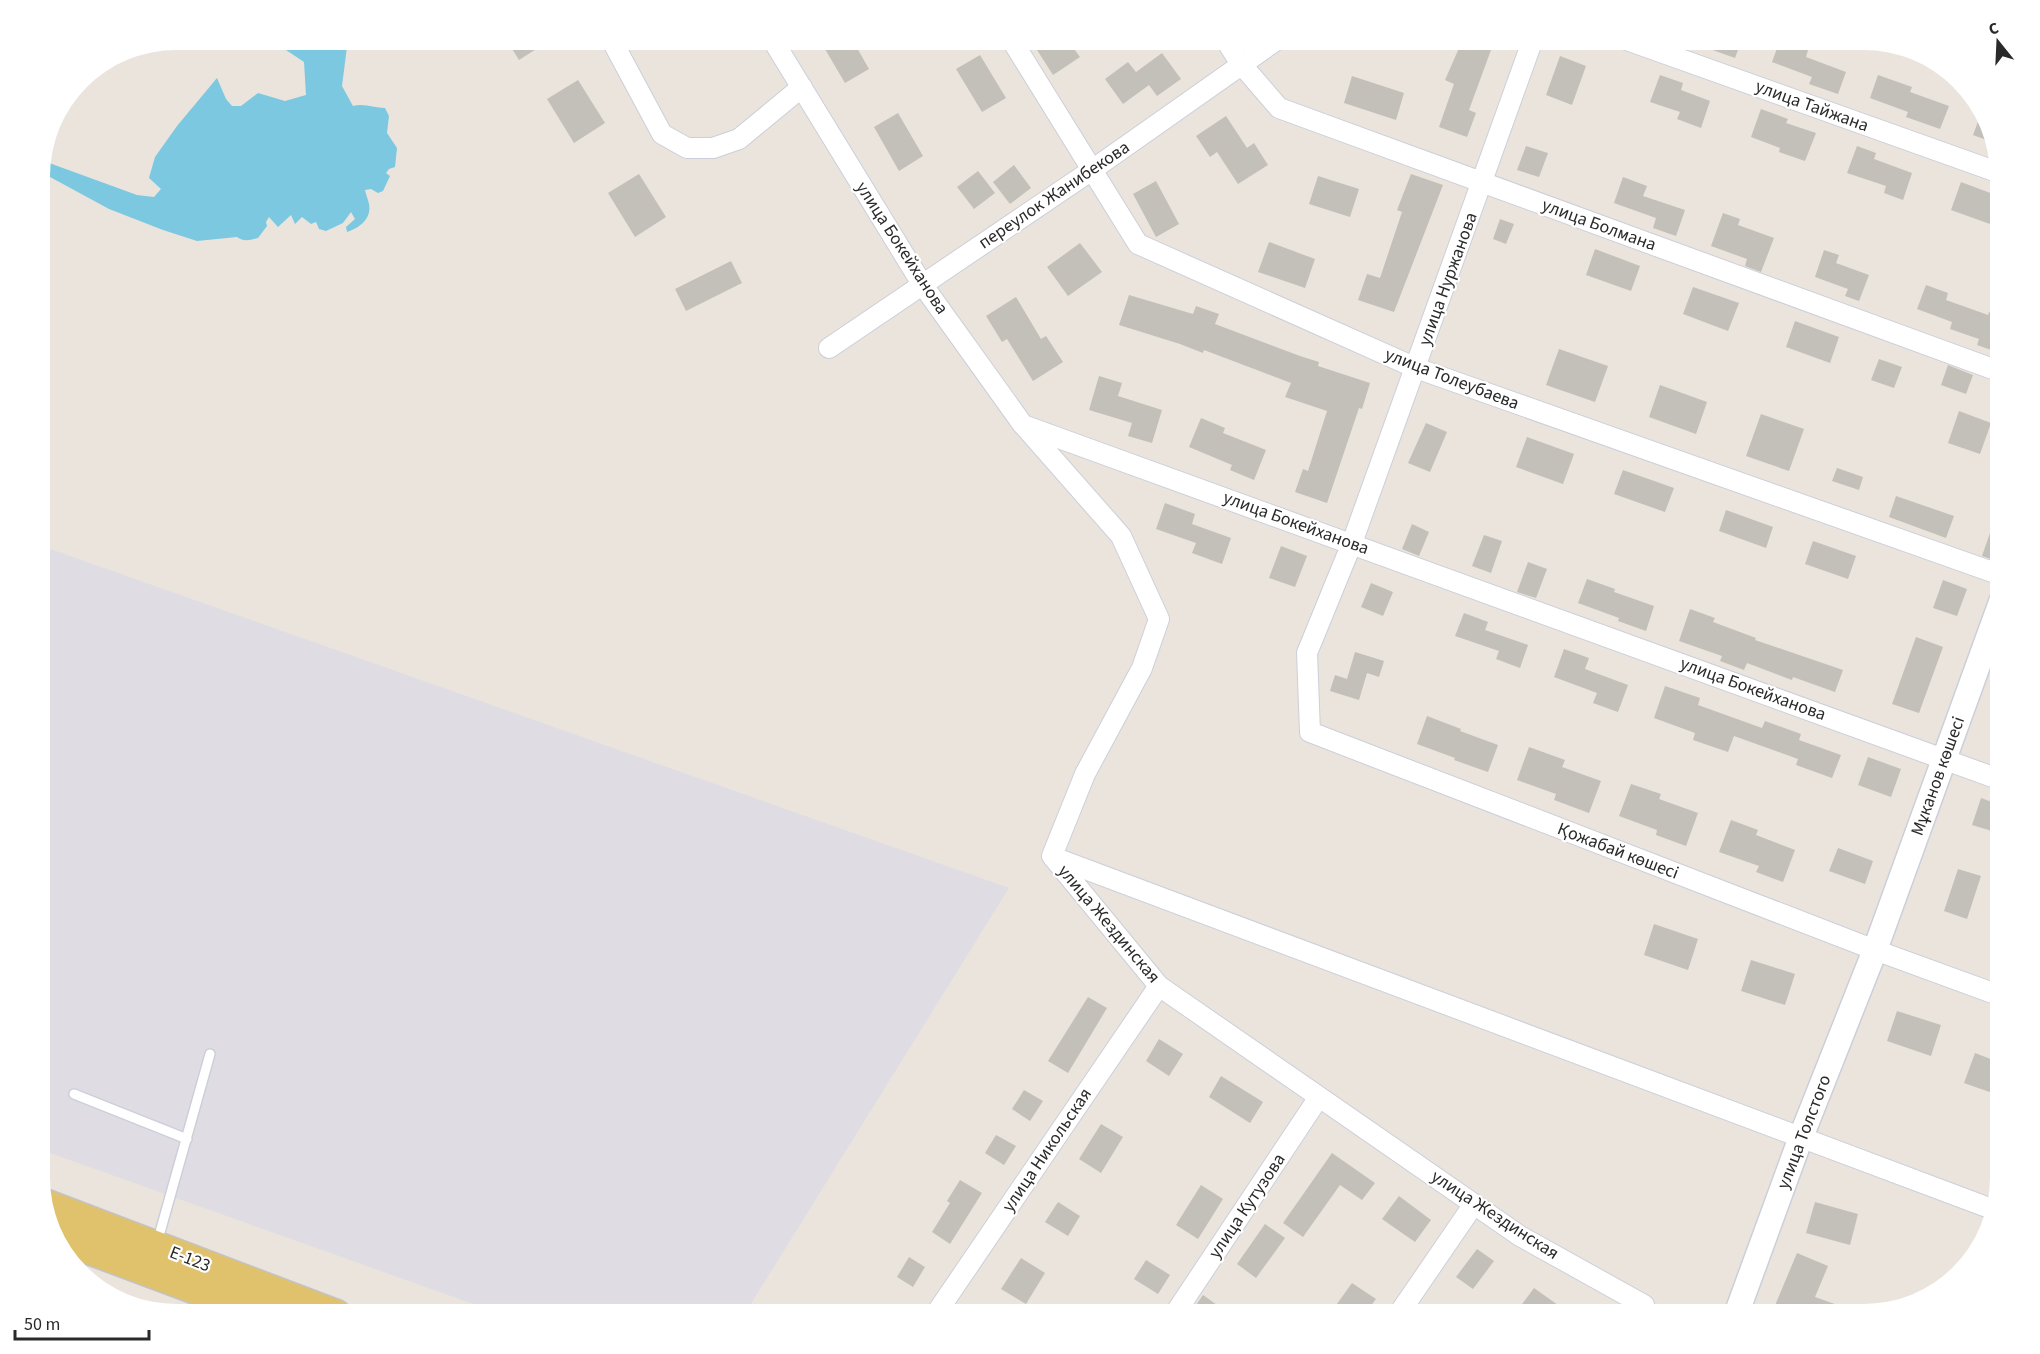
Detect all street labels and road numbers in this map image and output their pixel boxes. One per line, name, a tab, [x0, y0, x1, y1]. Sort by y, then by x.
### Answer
street label: улица Тайжана	[1752, 74, 1872, 138]
street label: переулок Жанибекова	[973, 135, 1135, 255]
street label: улица Бокейханова	[850, 177, 954, 319]
street label: улица Болмана	[1538, 193, 1660, 257]
street label: улица Нуржанова	[1412, 209, 1484, 349]
street label: улица Толеубаева	[1381, 342, 1523, 416]
street label: улица Бокейханова	[1220, 485, 1372, 561]
street label: улица Бокейханова	[1677, 651, 1829, 727]
street label: Мұканов көшесі	[1905, 713, 1971, 839]
street label: Қожабай көшесі	[1554, 816, 1682, 886]
street label: улица Жездинская	[1052, 859, 1166, 989]
street label: улица Толстого	[1771, 1071, 1837, 1193]
street label: улица Никольская	[996, 1083, 1098, 1217]
street label: улица Кутузова	[1203, 1148, 1291, 1264]
street label: улица Жездинская	[1426, 1164, 1564, 1266]
street label: Е-123	[166, 1240, 214, 1278]

